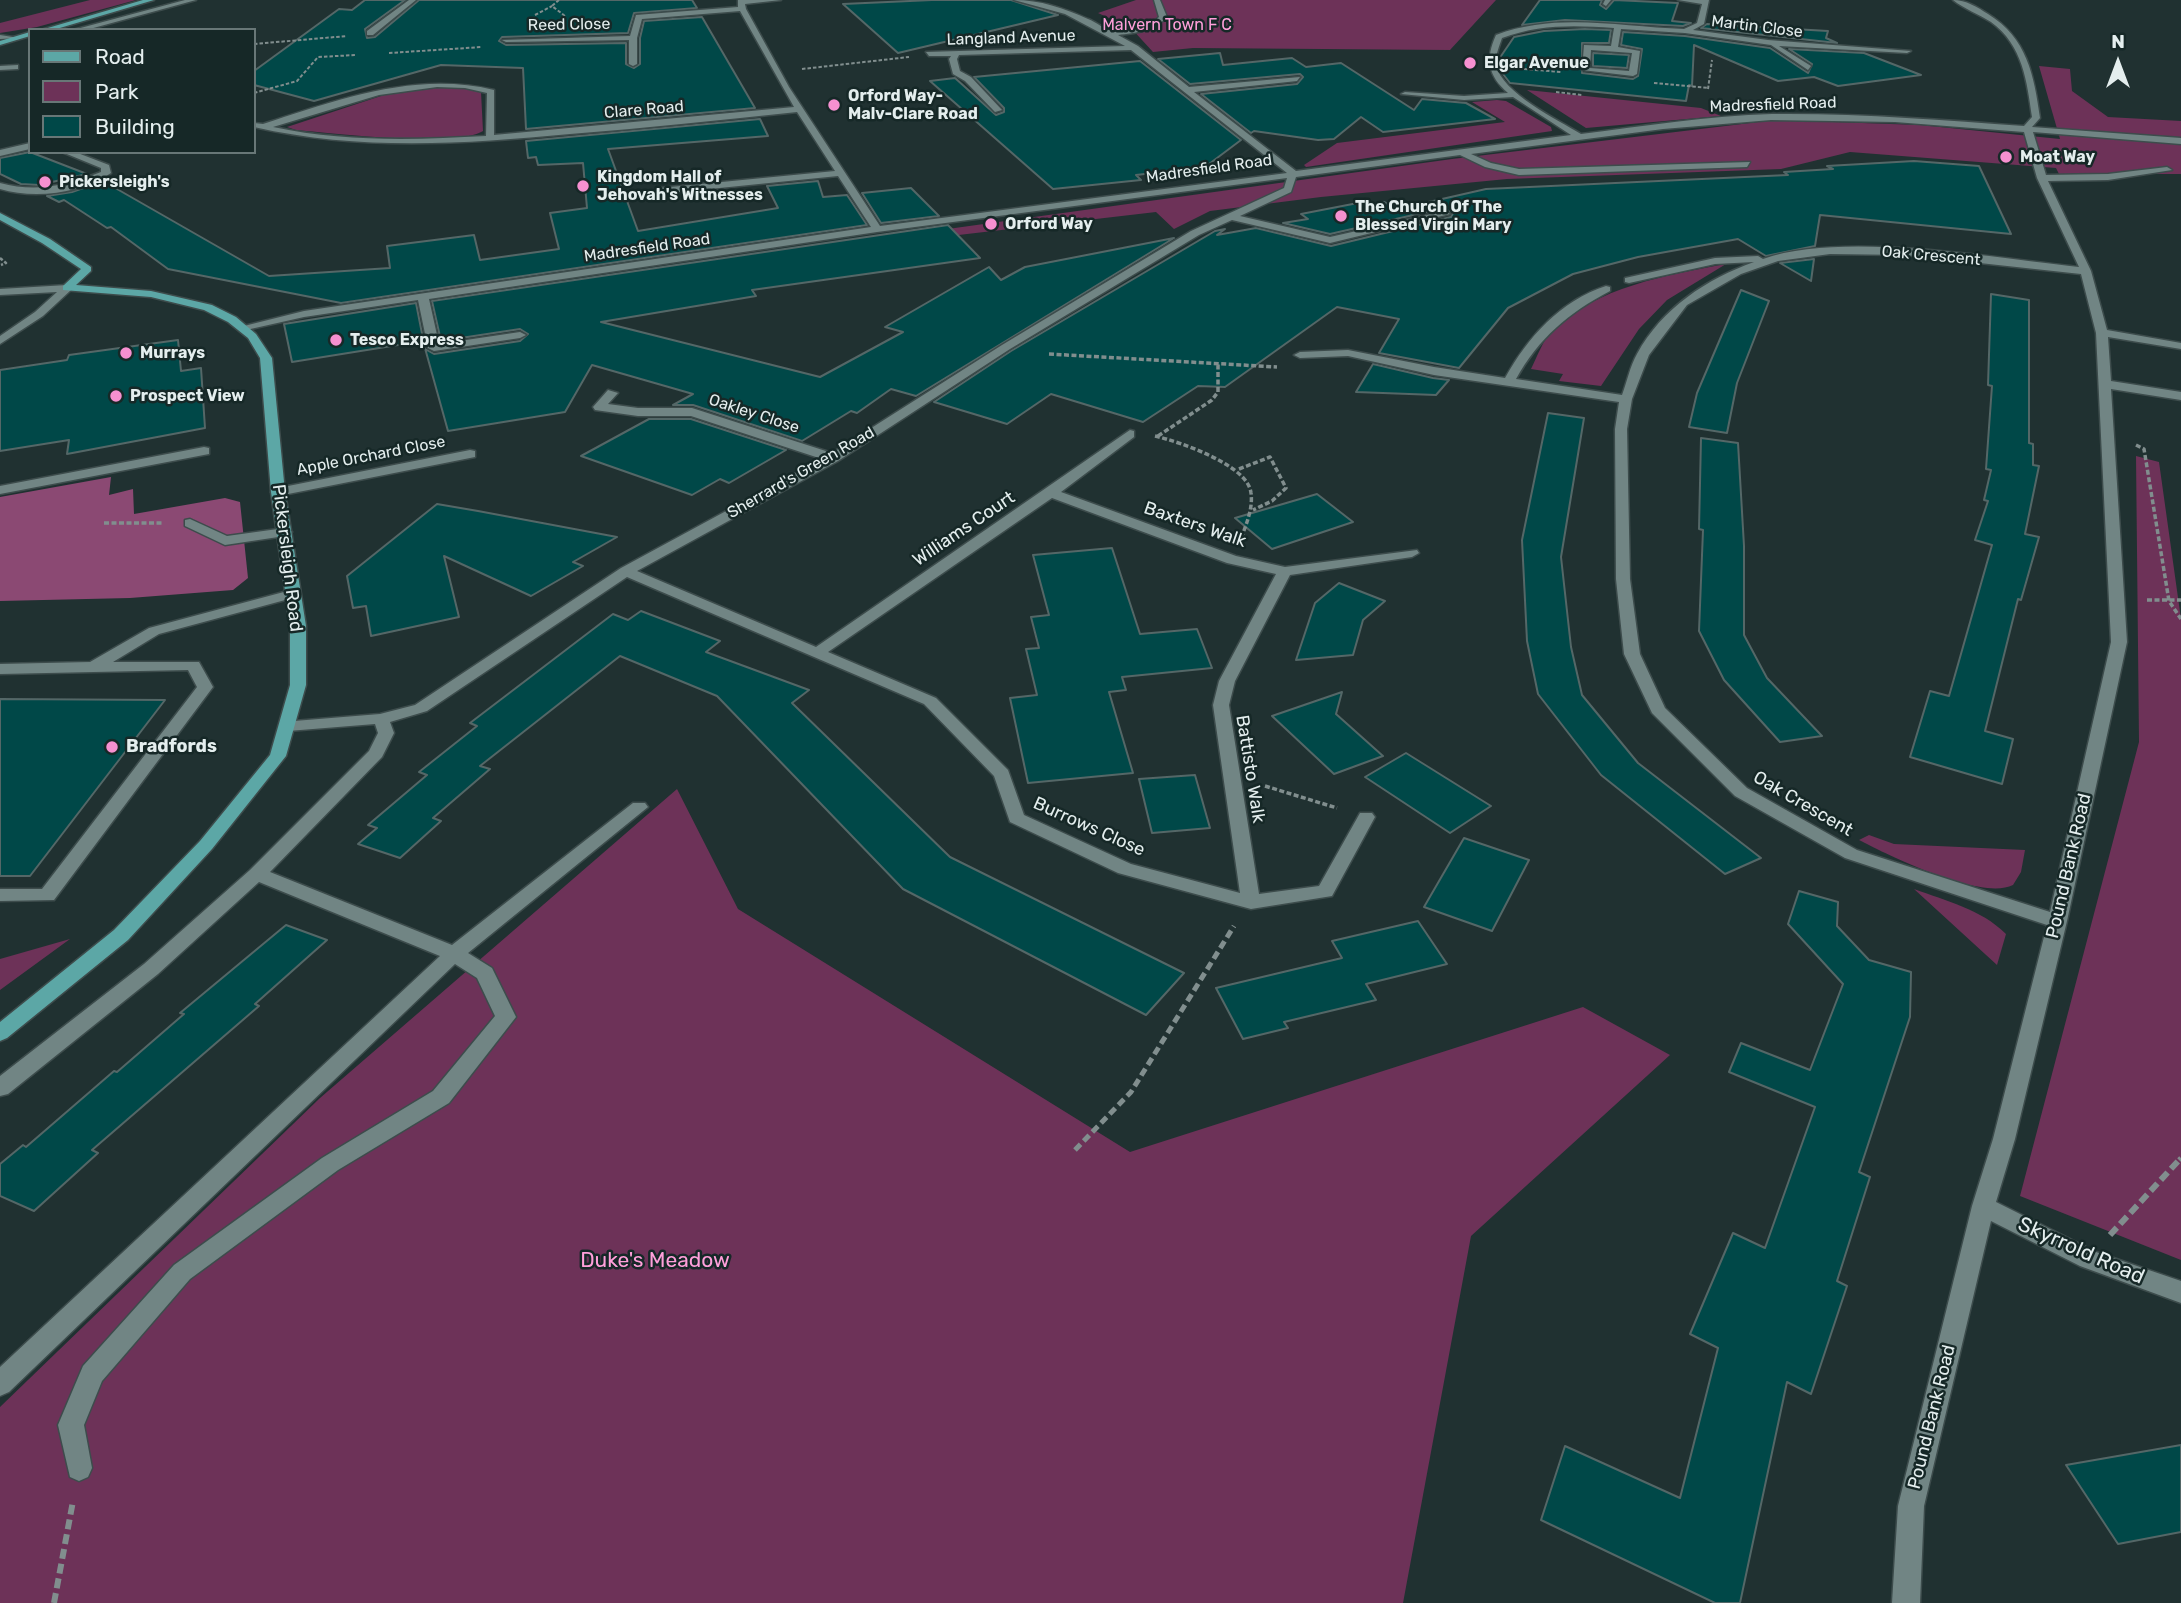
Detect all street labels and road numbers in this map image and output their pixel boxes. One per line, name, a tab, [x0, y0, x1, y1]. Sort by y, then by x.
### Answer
street label: Martin Close	[1710, 12, 1804, 42]
street label: Reed Close	[528, 15, 610, 35]
street label: Langland Avenue	[946, 26, 1076, 50]
street label: Madresfield Road	[1709, 93, 1837, 117]
street label: Clare Road	[603, 97, 685, 123]
street label: Madresfield Road	[1145, 151, 1273, 187]
street label: Madresfield Road	[583, 230, 711, 266]
street label: Oak Crescent	[1881, 242, 1981, 270]
street label: Oakley Close	[706, 390, 802, 438]
street label: Sherrard's Green Road	[724, 423, 878, 523]
street label: Apple Orchard Close	[295, 432, 447, 480]
street label: Pickersleigh Road	[267, 483, 307, 633]
street label: Williams Court	[909, 487, 1019, 571]
street label: Baxters Walk	[1141, 497, 1249, 553]
street label: Battisto Walk	[1231, 714, 1269, 824]
street label: Oak Crescent	[1749, 767, 1857, 841]
street label: Pound Bank Road	[2042, 792, 2096, 940]
street label: Burrows Close	[1030, 793, 1148, 861]
street label: Skyrrold Road	[2014, 1212, 2148, 1290]
street label: Pound Bank Road	[1904, 1343, 1960, 1491]

